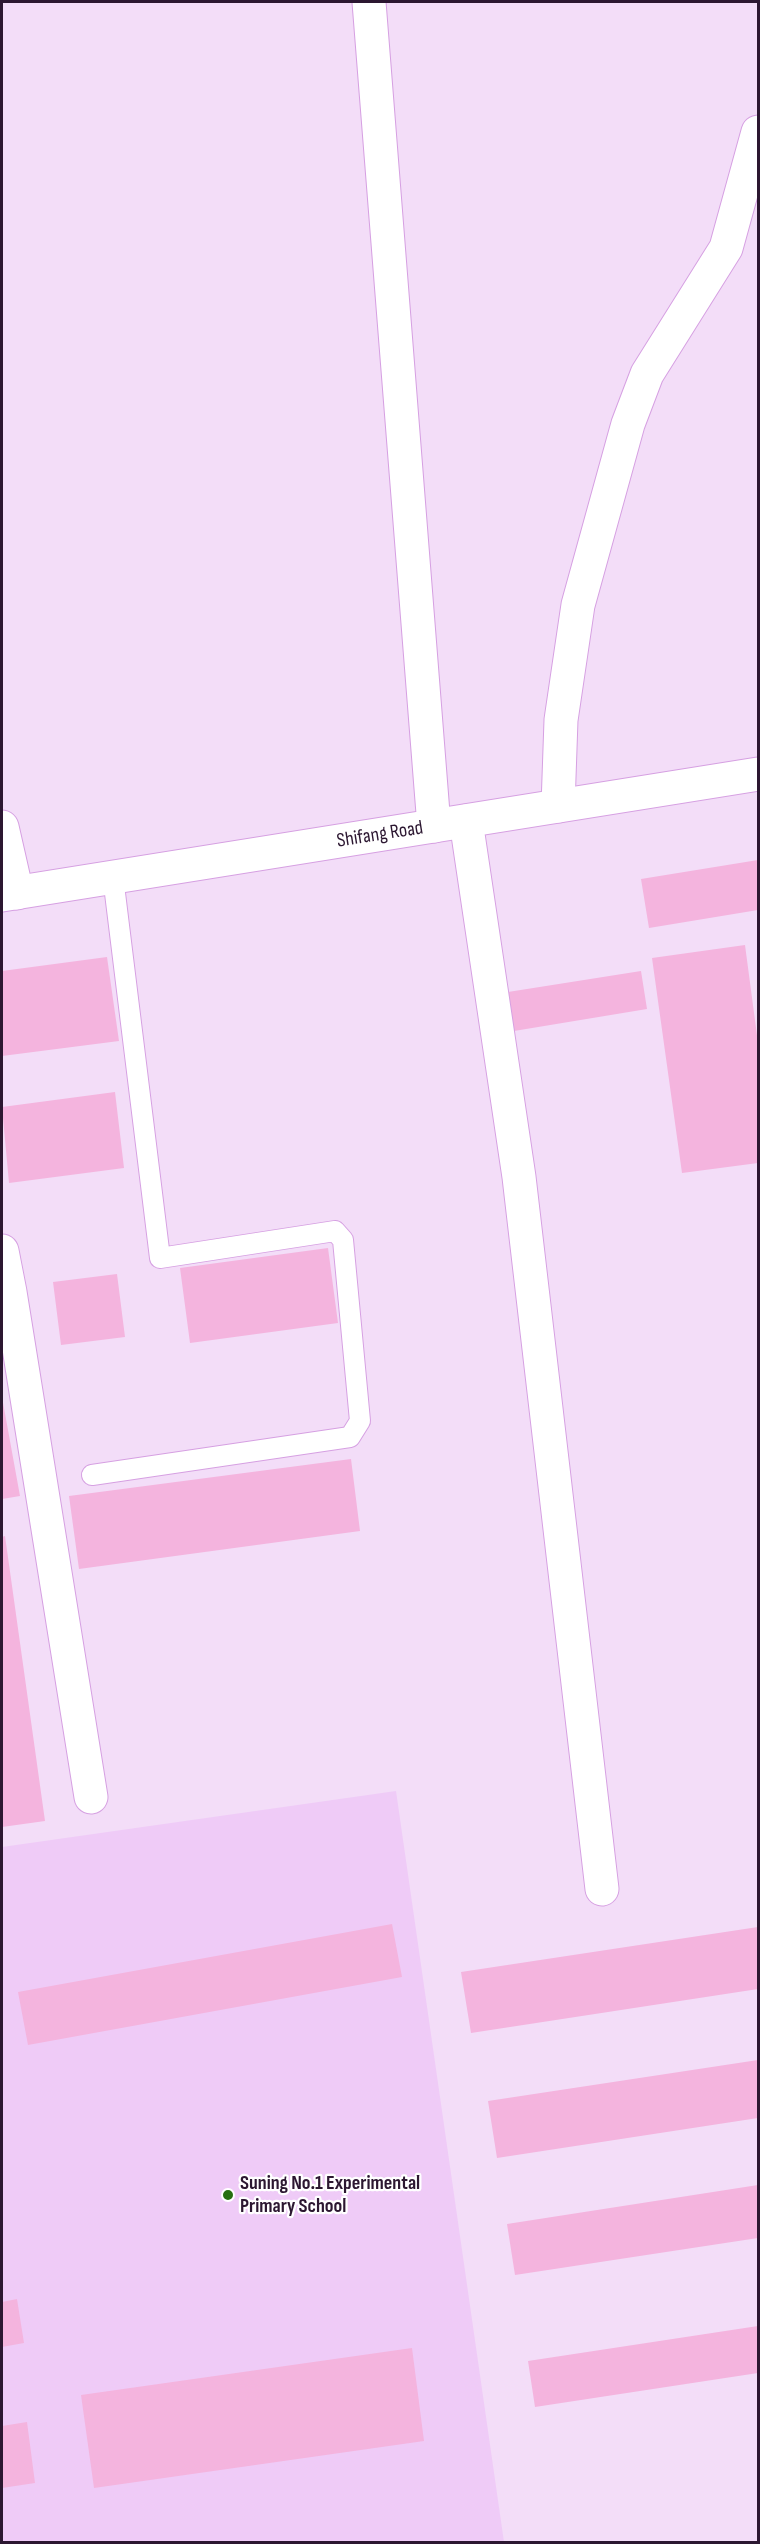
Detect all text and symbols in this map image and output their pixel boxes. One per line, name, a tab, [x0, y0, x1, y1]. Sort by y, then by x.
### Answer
street label: Shifang Road	[335, 816, 425, 854]
place label: Suning No.1 Experimental Primary School	[240, 2172, 420, 2219]
marker: Suning No.1 Experimental Primary School	[221, 2188, 235, 2202]

